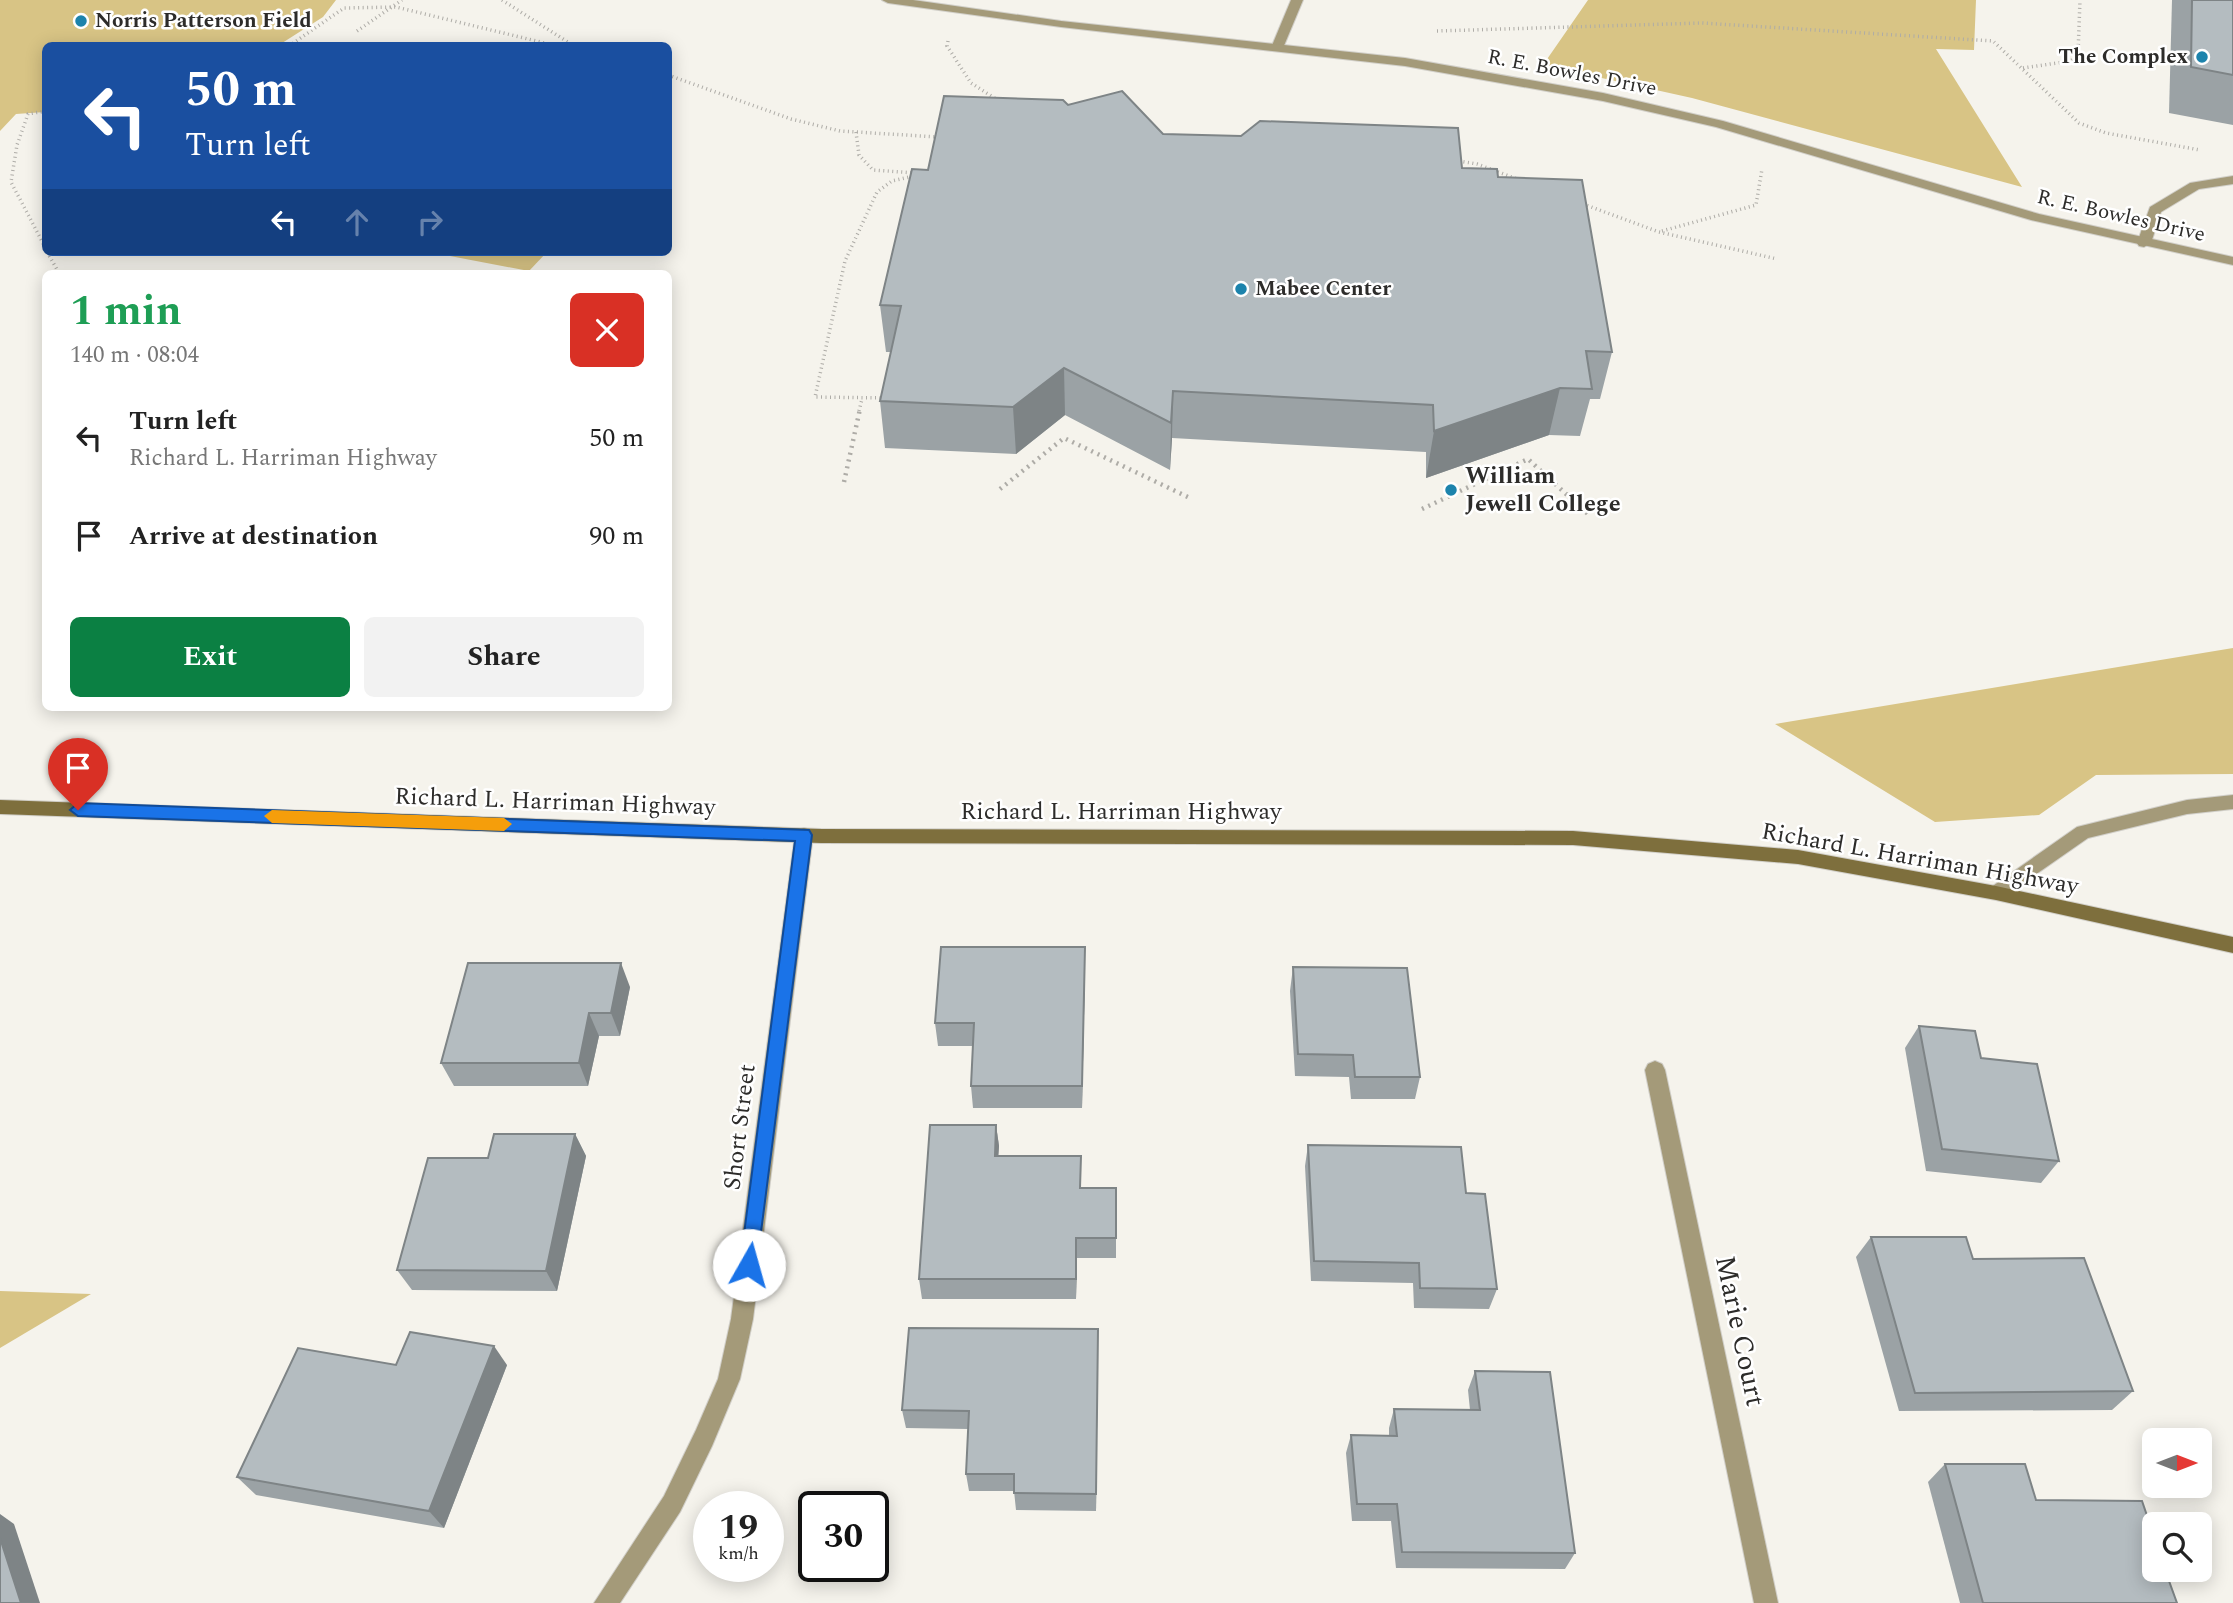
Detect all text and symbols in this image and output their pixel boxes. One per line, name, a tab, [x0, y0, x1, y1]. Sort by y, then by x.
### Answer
place label: Norris Patterson Field	[95, 5, 312, 37]
marker: Norris Patterson Field	[73, 13, 89, 29]
street label: R. E. Bowles Drive	[1485, 41, 1659, 105]
place label: The Complex	[2058, 41, 2188, 73]
marker: The Complex	[2194, 49, 2210, 65]
text: 50 m	[185, 53, 296, 128]
icon: left	[70, 70, 161, 161]
text: Turn left	[185, 121, 311, 170]
street label: R. E. Bowles Drive	[2034, 181, 2208, 251]
icon: left	[265, 203, 303, 241]
icon: ahead	[338, 203, 376, 241]
icon: right	[411, 203, 449, 241]
place label: Mabee Center	[1255, 273, 1391, 305]
text: 1 min	[70, 280, 182, 343]
marker: Mabee Center	[1233, 281, 1249, 297]
button: close	[570, 293, 644, 367]
text: 140 m · 08:04	[70, 338, 199, 373]
text: Turn left	[129, 401, 237, 441]
text: 50 m	[589, 418, 644, 458]
icon: left	[70, 419, 108, 457]
text: Richard L. Harriman Highway	[129, 441, 437, 476]
place label: William Jewell College	[1465, 458, 1621, 522]
marker: William Jewell College	[1443, 482, 1459, 498]
text: Arrive at destination	[129, 516, 378, 556]
text: 90 m	[589, 516, 644, 556]
icon: arrive	[70, 517, 108, 555]
button: Exit	[70, 617, 350, 697]
button: Share	[364, 617, 644, 697]
pin	[48, 738, 108, 810]
icon: arrive	[59, 749, 97, 787]
street label: Richard L. Harriman Highway	[394, 778, 718, 826]
street label: Richard L. Harriman Highway	[960, 794, 1283, 830]
street label: Richard L. Harriman Highway	[1759, 813, 2083, 905]
street label: Short Street	[714, 1062, 766, 1192]
position arrow	[712, 1228, 786, 1302]
street label: Marie Court	[1703, 1252, 1777, 1410]
north arrow	[2142, 1428, 2212, 1498]
map controls	[2142, 1428, 2212, 1582]
speed limit sign: 30	[798, 1491, 889, 1582]
text: 19	[719, 1501, 758, 1554]
button: search	[2142, 1512, 2212, 1582]
text: km/h	[718, 1540, 759, 1567]

